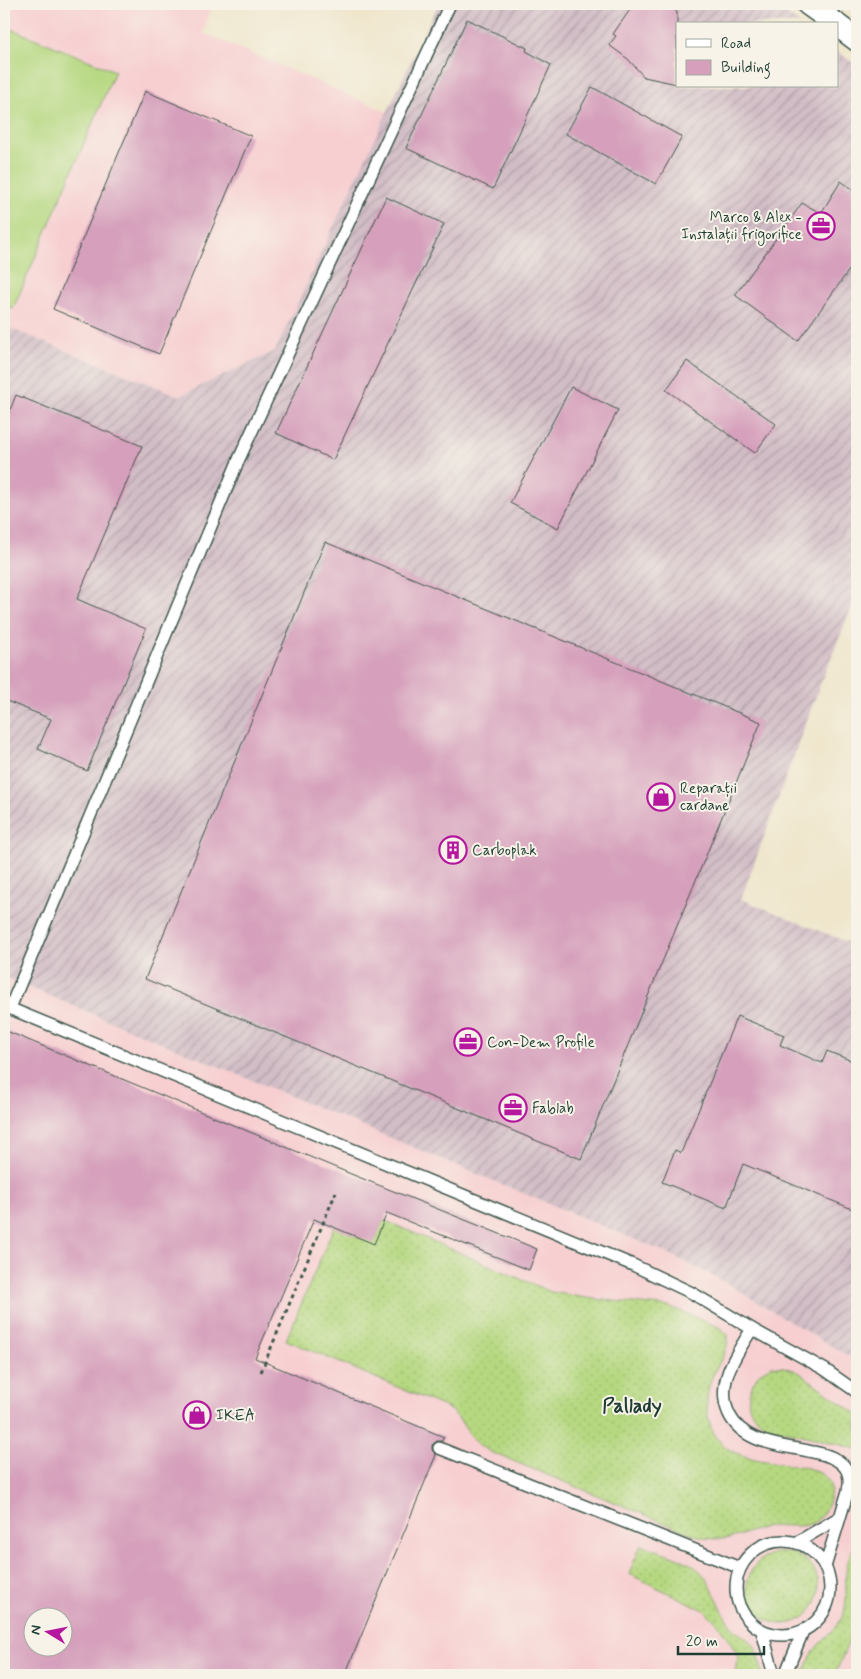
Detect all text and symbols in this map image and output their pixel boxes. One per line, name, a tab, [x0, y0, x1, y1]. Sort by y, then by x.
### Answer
legend	[676, 22, 838, 88]
text: Road	[721, 34, 751, 54]
text: Building	[721, 58, 771, 79]
place label: Marco & Alex - Instalații frigorifice	[681, 208, 802, 246]
office icon: Marco & Alex - Instalații frigorifice	[806, 211, 836, 241]
place label: Reparații cardane	[680, 779, 737, 816]
shop icon: Reparații cardane	[646, 782, 676, 812]
building icon: Carboplak	[438, 835, 468, 865]
place label: Carboplak	[472, 841, 537, 861]
office icon: Con-Dem Profile	[453, 1027, 483, 1057]
place label: Con-Dem Profile	[487, 1033, 595, 1053]
office icon: Fablab	[498, 1093, 528, 1123]
place label: Fablab	[532, 1099, 574, 1119]
district label: Pallady	[602, 1393, 662, 1420]
shop icon: IKEA	[182, 1400, 212, 1430]
place label: IKEA	[216, 1406, 255, 1426]
north arrow	[22, 1606, 72, 1656]
text: N	[27, 1624, 46, 1636]
scale bar	[678, 1624, 765, 1656]
text: 20 m	[686, 1632, 718, 1652]

